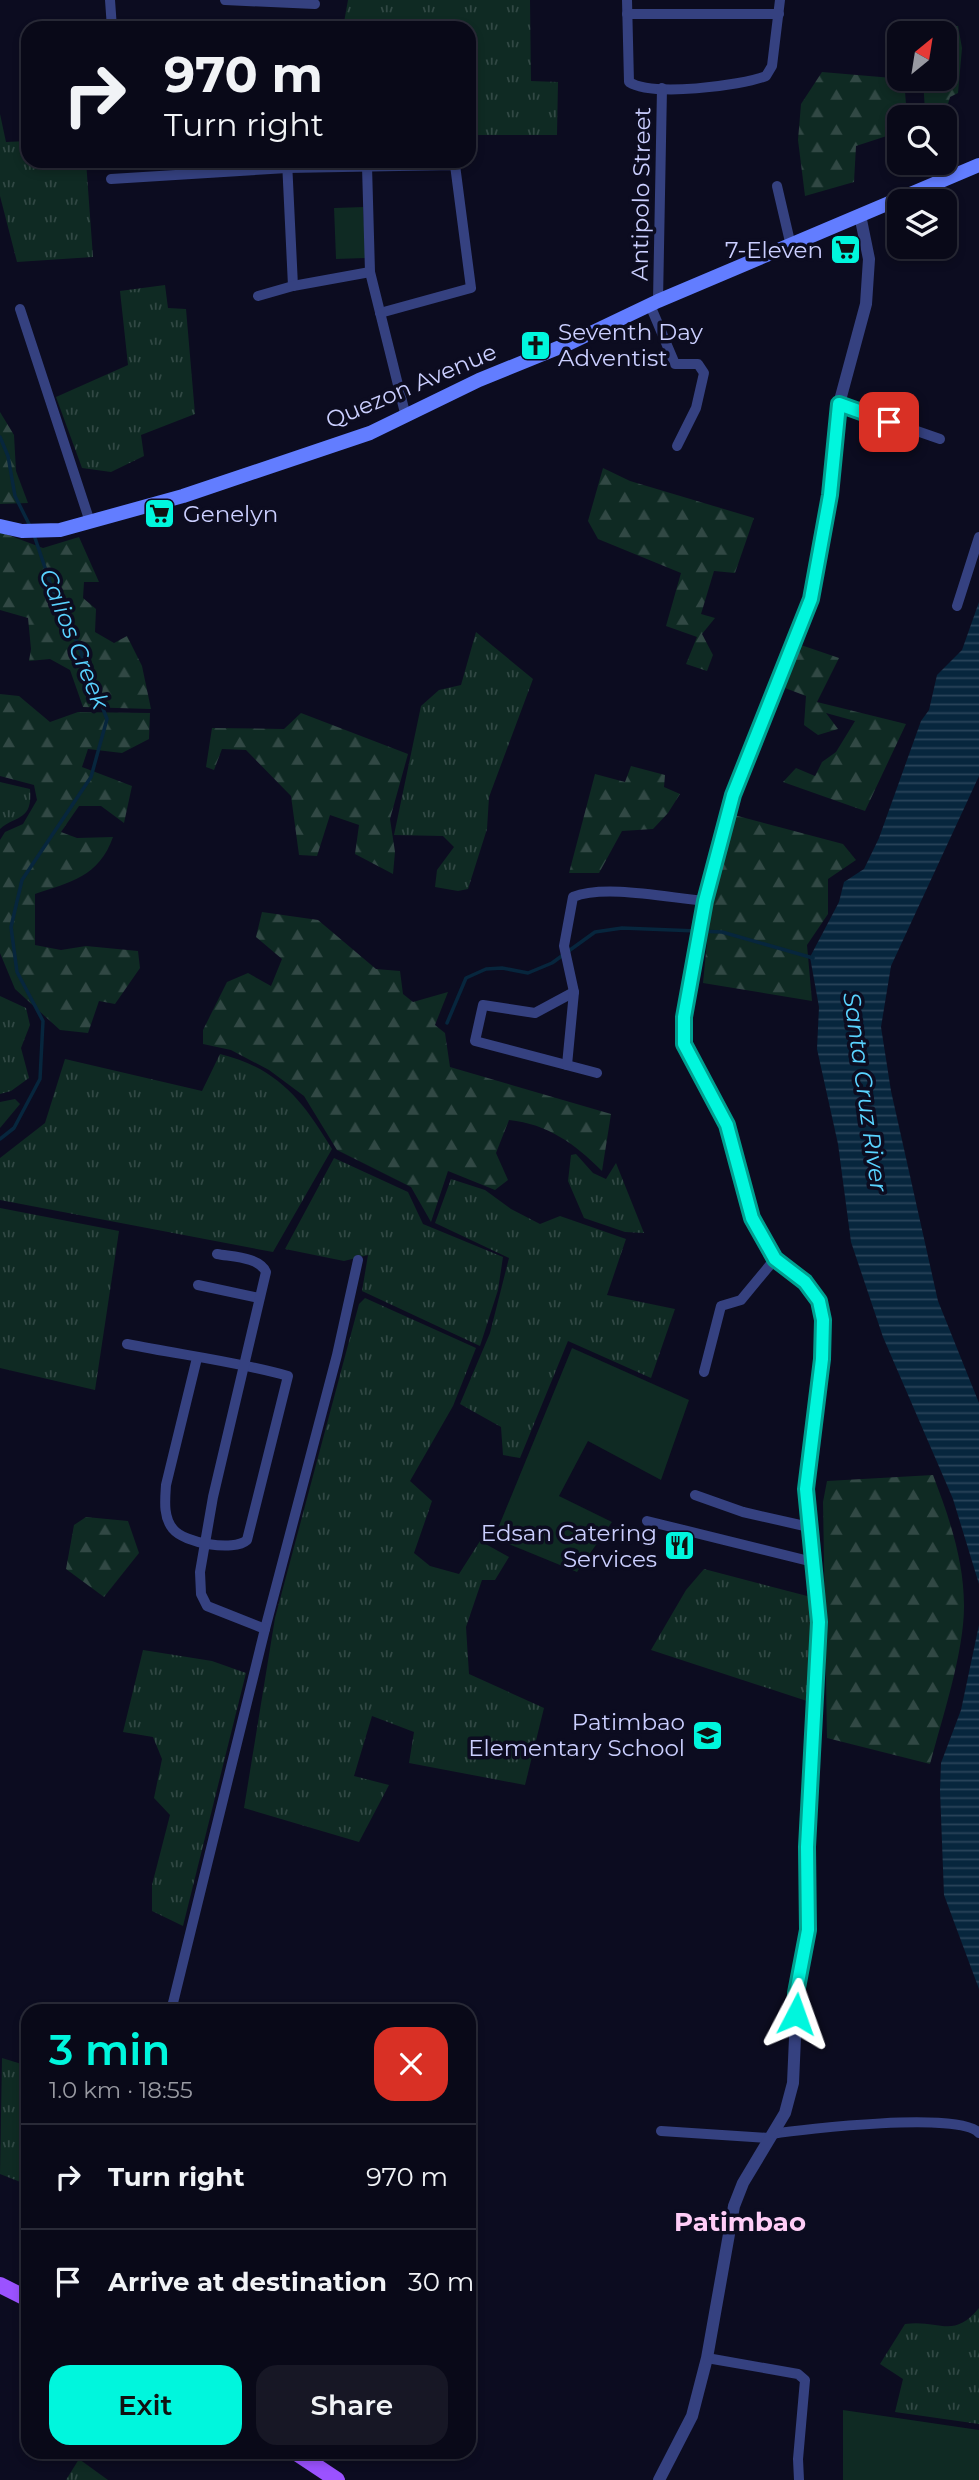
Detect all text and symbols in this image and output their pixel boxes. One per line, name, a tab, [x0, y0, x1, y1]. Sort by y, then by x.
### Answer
north arrow	[887, 21, 957, 91]
map controls	[887, 21, 957, 259]
text: 970 m	[164, 45, 323, 104]
icon: right	[49, 49, 140, 140]
text: Turn right	[164, 105, 324, 144]
button: search	[887, 105, 957, 175]
street label: Antipolo Street	[625, 107, 657, 281]
button: layers	[887, 189, 957, 259]
supermarket icon: 7-Eleven	[829, 233, 863, 267]
place label: 7-Eleven	[725, 236, 823, 264]
place label: Seventh Day Adventist	[558, 318, 703, 372]
church icon: Seventh Day Adventist	[518, 328, 552, 362]
street label: Quezon Avenue	[321, 337, 501, 435]
pin	[859, 392, 919, 452]
icon: arrive	[870, 403, 908, 441]
supermarket icon: Genelyn	[143, 497, 177, 531]
place label: Genelyn	[183, 500, 278, 528]
water label: Calios Creek	[33, 564, 116, 715]
water label: Santa Cruz River	[837, 990, 894, 1195]
place label: Edsan Catering Services	[481, 1519, 657, 1573]
restaurant icon: Edsan Catering Services	[663, 1529, 697, 1563]
place label: Patimbao Elementary School	[468, 1708, 685, 1762]
school or university icon: Patimbao Elementary School	[691, 1718, 725, 1752]
position arrow	[759, 1977, 833, 2051]
text: 3 min	[49, 2024, 170, 2076]
button: close	[374, 2027, 448, 2101]
text: 1.0 km · 18:55	[49, 2076, 193, 2104]
icon: right	[49, 2158, 87, 2196]
text: Turn right	[108, 2161, 244, 2193]
text: 970 m	[366, 2161, 448, 2193]
district label: Patimbao	[674, 2206, 806, 2238]
icon: arrive	[49, 2263, 87, 2301]
text: Arrive at destination	[108, 2266, 387, 2298]
text: 30 m	[408, 2266, 474, 2298]
button: Exit	[49, 2365, 242, 2445]
button: Share	[256, 2365, 448, 2445]

